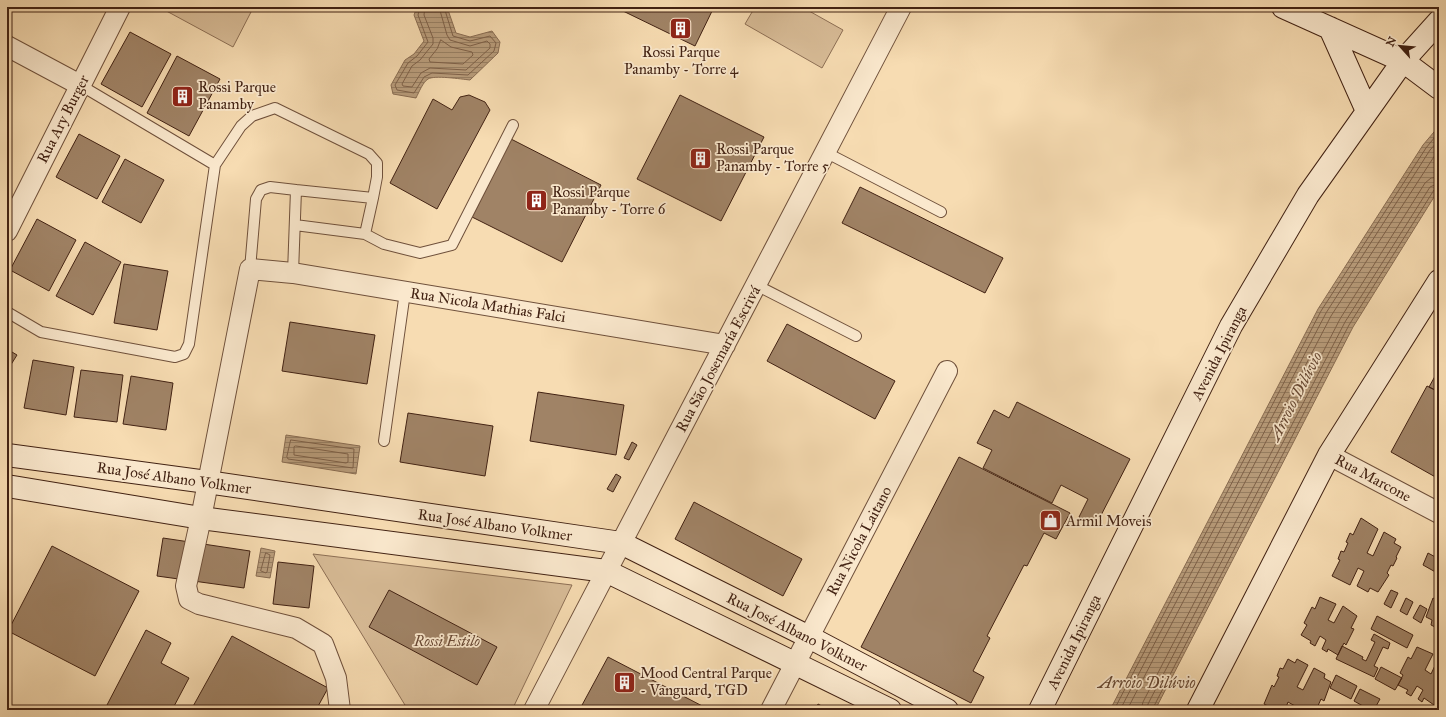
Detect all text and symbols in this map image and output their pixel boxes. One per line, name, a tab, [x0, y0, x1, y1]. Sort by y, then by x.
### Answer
building icon: Rossi Parque Panamby - Torre 4	[668, 16, 694, 42]
north arrow	[1380, 26, 1420, 66]
text: N	[1384, 34, 1400, 49]
place label: Rossi Parque Panamby - Torre 4	[624, 43, 739, 78]
street label: Rua Ary Burger	[33, 72, 93, 166]
place label: Rossi Parque Panamby	[198, 78, 276, 113]
building icon: Rossi Parque Panamby	[170, 83, 196, 109]
place label: Rossi Parque Panamby - Torre 5	[716, 140, 829, 175]
building icon: Rossi Parque Panamby - Torre 5	[687, 145, 713, 171]
place label: Rossi Parque Panamby - Torre 6	[552, 183, 667, 218]
building icon: Rossi Parque Panamby - Torre 6	[523, 188, 549, 214]
street label: Rua São Josemaría Escrivá	[672, 282, 765, 436]
street label: Rua Nicola Mathias Falci	[409, 284, 567, 326]
street label: Avenida Ipiranga	[1187, 302, 1251, 404]
water label: Arroio Dilúvio	[1264, 349, 1326, 446]
street label: Rua Marcone	[1332, 450, 1414, 506]
street label: Rua José Albano Volkmer	[96, 458, 253, 499]
street label: Rua Nicola Laitano	[823, 483, 896, 599]
street label: Rua José Albano Volkmer	[417, 505, 574, 546]
shop icon: Armil Moveis	[1038, 508, 1064, 534]
place label: Armil Moveis	[1065, 512, 1151, 530]
street label: Rua José Albano Volkmer	[723, 589, 871, 676]
street label: Avenida Ipiranga	[1043, 591, 1105, 693]
park label: Rossi Estilo	[413, 632, 480, 650]
place label: Mood Central Parque - Vanguard, TGD	[640, 664, 772, 699]
building icon: Mood Central Parque - Vanguard, TGD	[612, 669, 638, 695]
water label: Arroio Dilúvio	[1096, 673, 1196, 692]

